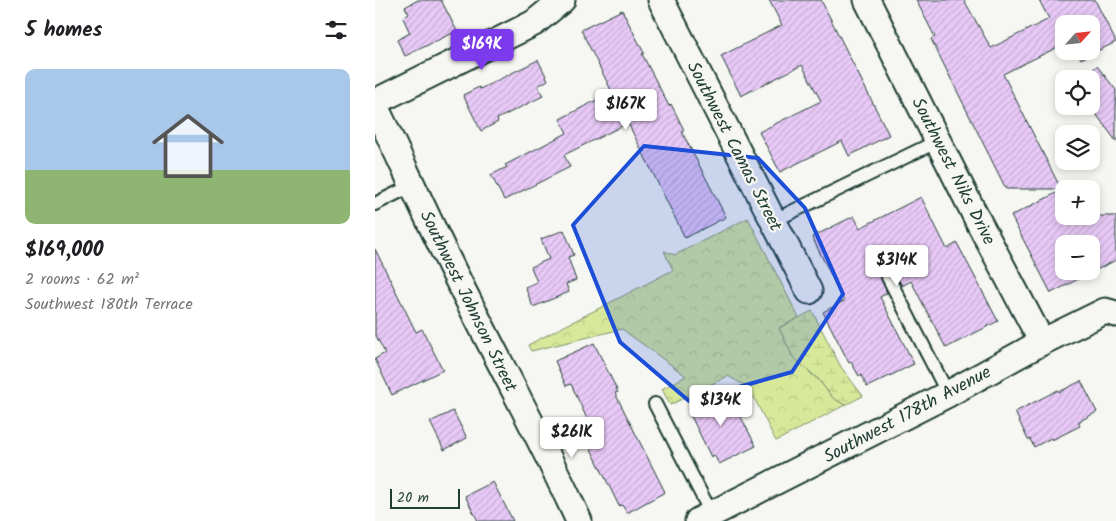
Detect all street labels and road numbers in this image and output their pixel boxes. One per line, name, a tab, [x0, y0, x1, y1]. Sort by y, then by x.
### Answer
street label: Southwest Camas Street	[678, 57, 790, 238]
street label: Southwest Niks Drive	[903, 93, 1002, 251]
street label: Southwest Johnson Street	[411, 206, 525, 398]
street label: Southwest 178th Avenue	[818, 359, 997, 472]

